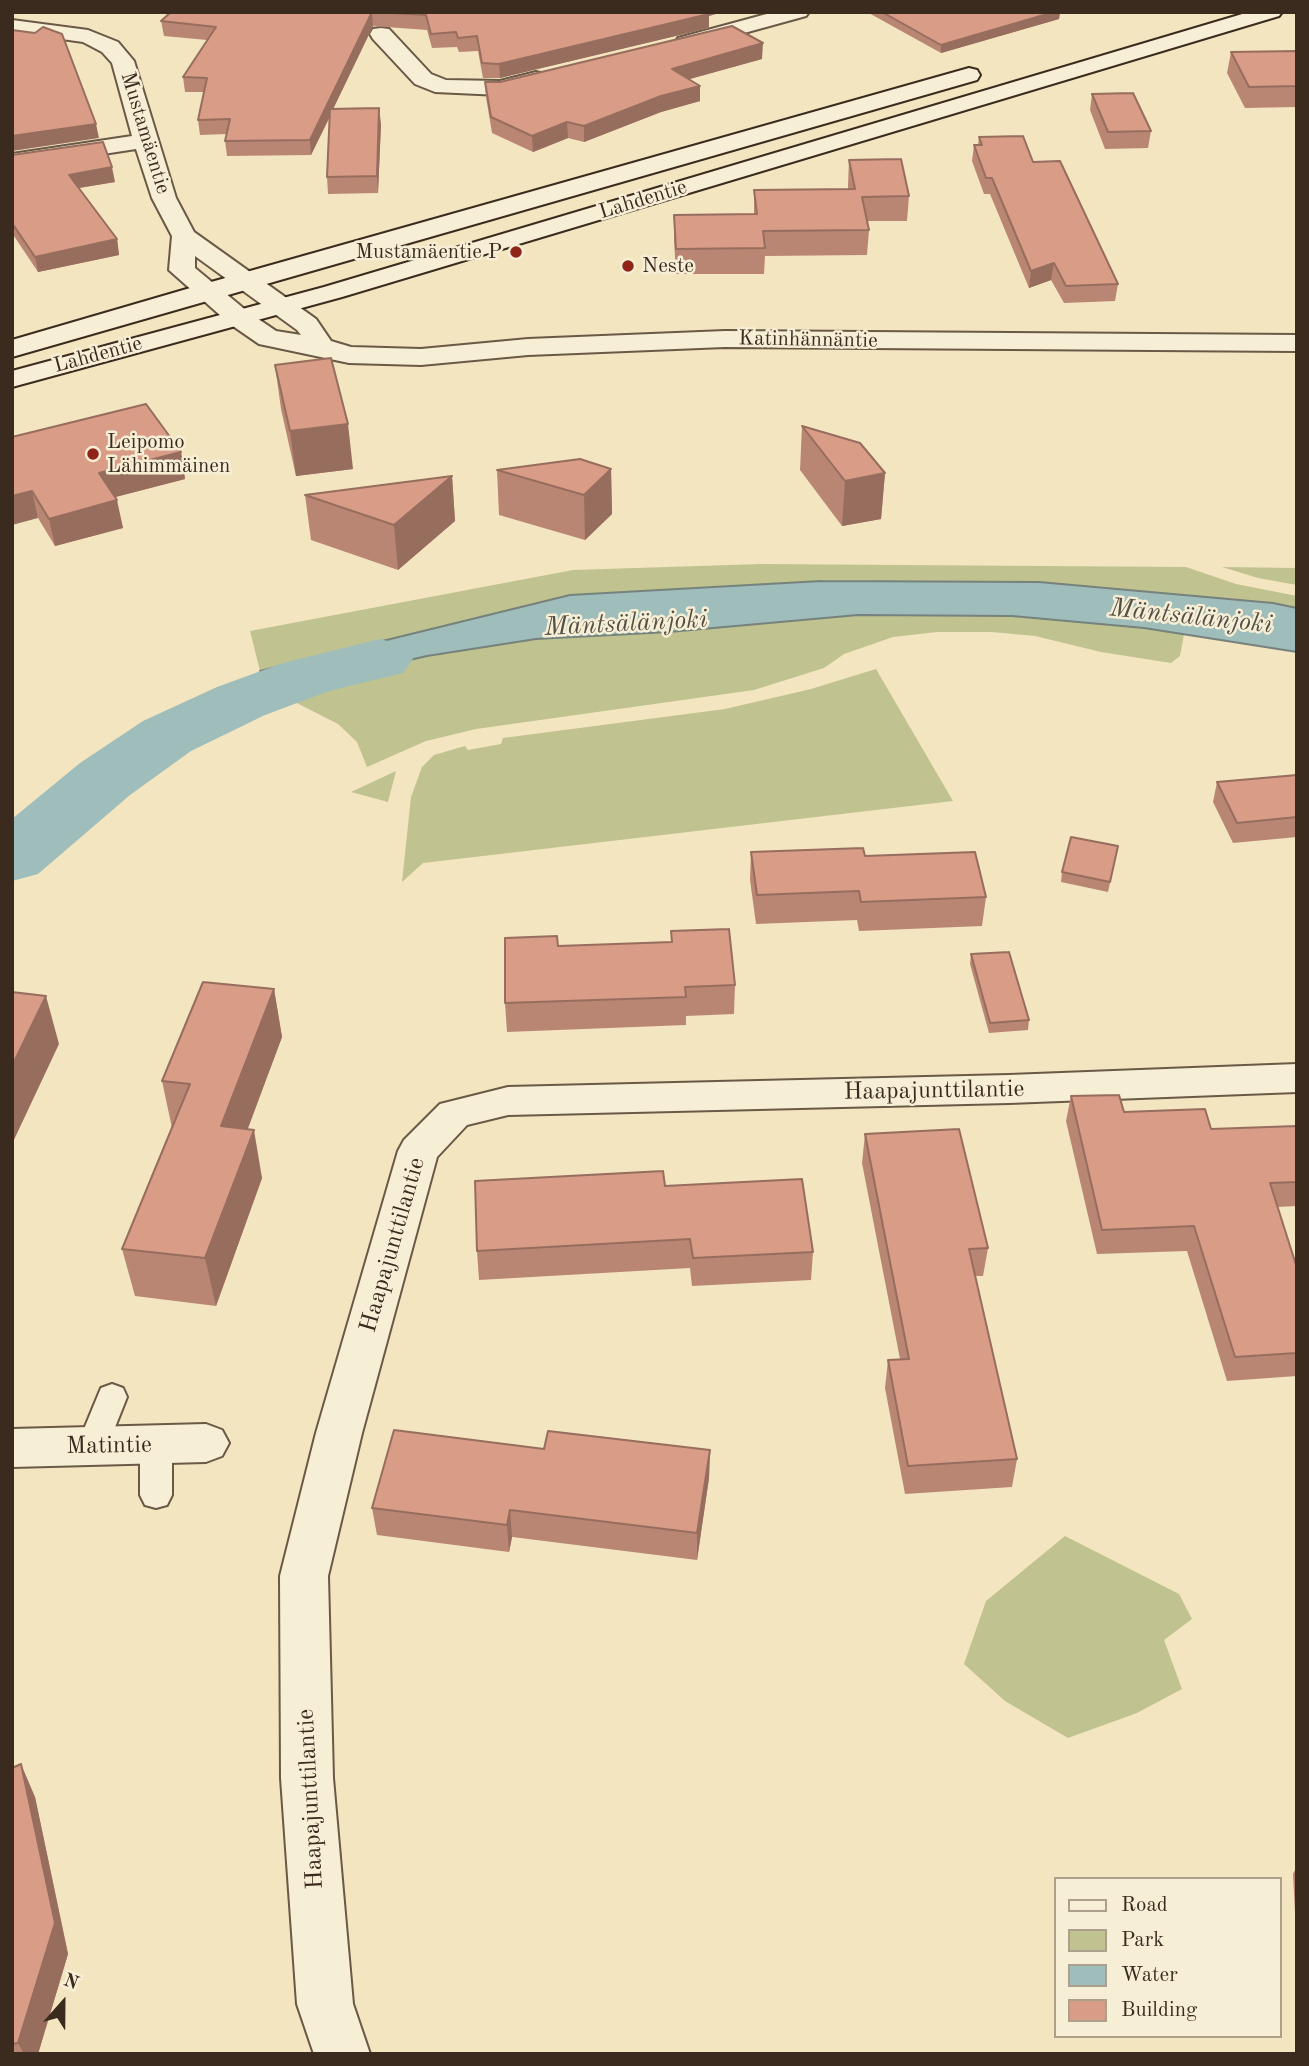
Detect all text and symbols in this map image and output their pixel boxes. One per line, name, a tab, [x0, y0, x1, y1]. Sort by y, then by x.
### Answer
street label: Mustamäentie	[114, 69, 176, 197]
street label: Lahdentie	[596, 175, 690, 225]
place label: Mustamäentie P	[355, 239, 502, 265]
marker: Mustamäentie P	[508, 244, 524, 260]
place label: Neste	[642, 253, 694, 279]
marker: Neste	[620, 258, 636, 274]
street label: Katinhännäntie	[738, 326, 878, 354]
street label: Lahdentie	[51, 331, 145, 379]
place label: Leipomo Lähimmäinen	[107, 429, 230, 479]
marker: Leipomo Lähimmäinen	[85, 446, 101, 462]
water label: Mäntsälänjoki	[1108, 593, 1274, 641]
water label: Mäntsälänjoki	[544, 604, 708, 644]
street label: Haapajunttilantie	[843, 1075, 1025, 1107]
street label: Haapajunttilantie	[354, 1154, 432, 1336]
street label: Matintie	[66, 1431, 152, 1461]
street label: Haapajunttilantie	[292, 1708, 330, 1890]
legend	[1054, 1877, 1281, 2038]
text: Road	[1121, 1895, 1168, 1916]
text: Park	[1121, 1930, 1164, 1951]
text: Water	[1121, 1965, 1178, 1986]
north arrow	[28, 1968, 98, 2038]
text: N	[61, 1971, 81, 1994]
text: Building	[1121, 2000, 1197, 2021]

